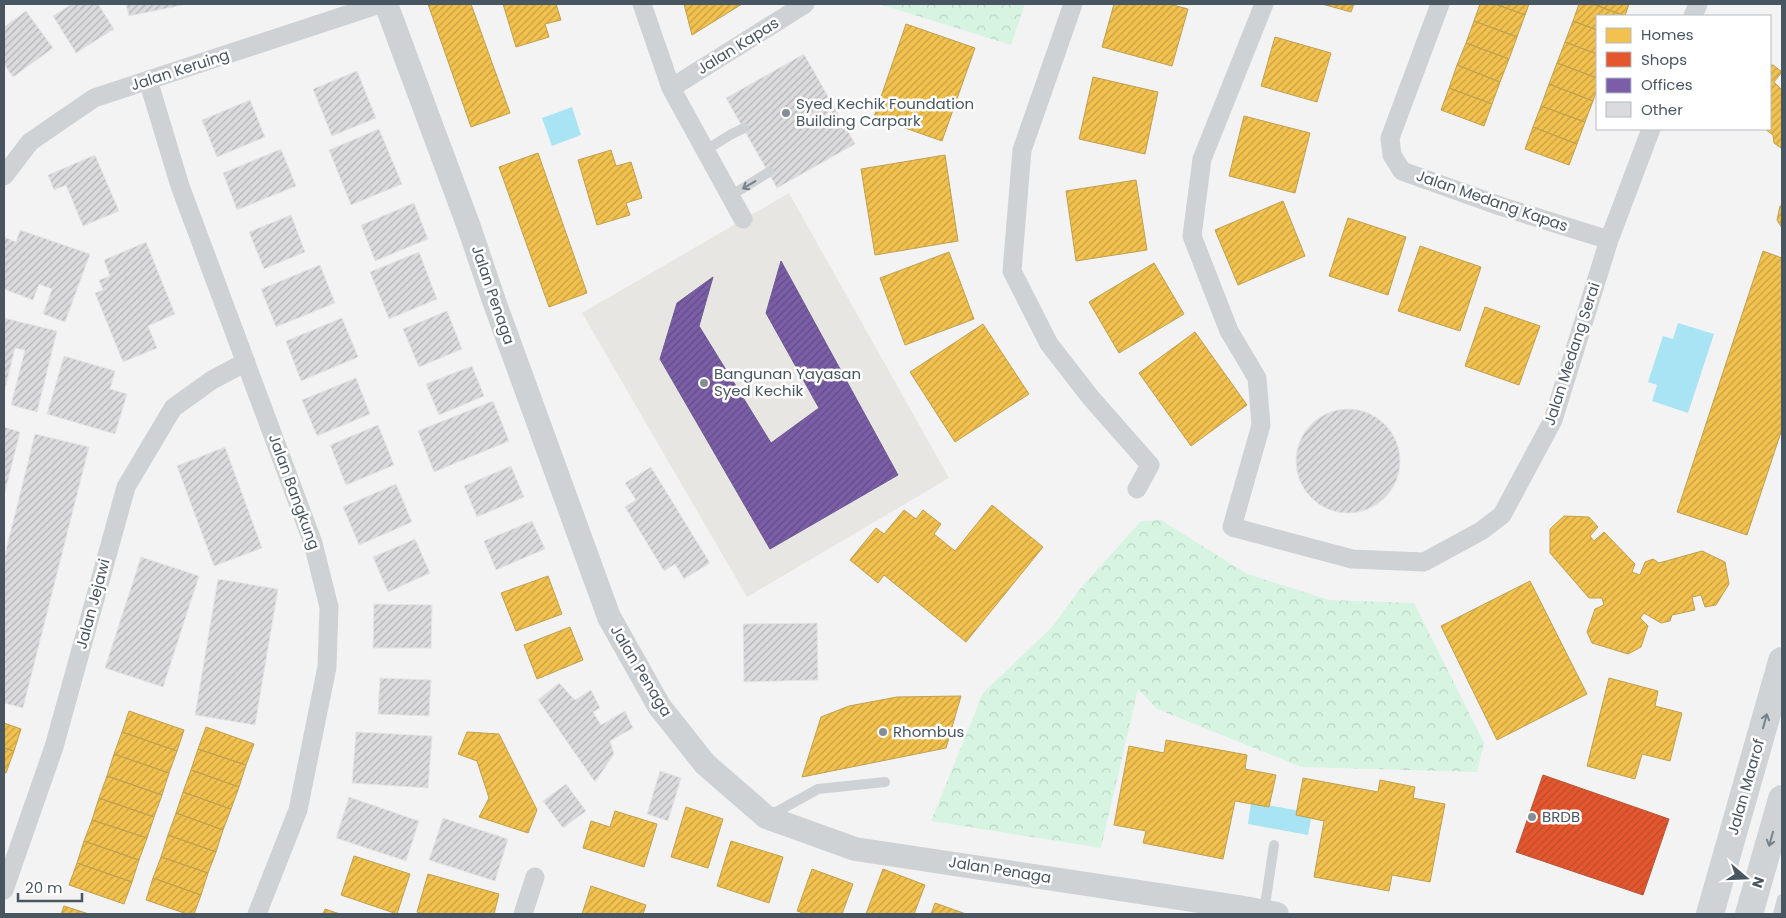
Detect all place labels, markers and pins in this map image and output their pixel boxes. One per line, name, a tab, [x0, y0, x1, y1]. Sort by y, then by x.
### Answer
place label: Syed Kechik Foundation Building Carpark	[796, 93, 974, 131]
marker: Syed Kechik Foundation Building Carpark	[780, 107, 792, 119]
place label: Bangunan Yayasan Syed Kechik	[714, 363, 861, 401]
marker: Bangunan Yayasan Syed Kechik	[698, 377, 710, 389]
place label: Rhombus	[893, 721, 965, 742]
marker: Rhombus	[877, 726, 889, 738]
place label: BRDB	[1542, 806, 1580, 827]
marker: BRDB	[1526, 811, 1538, 823]

